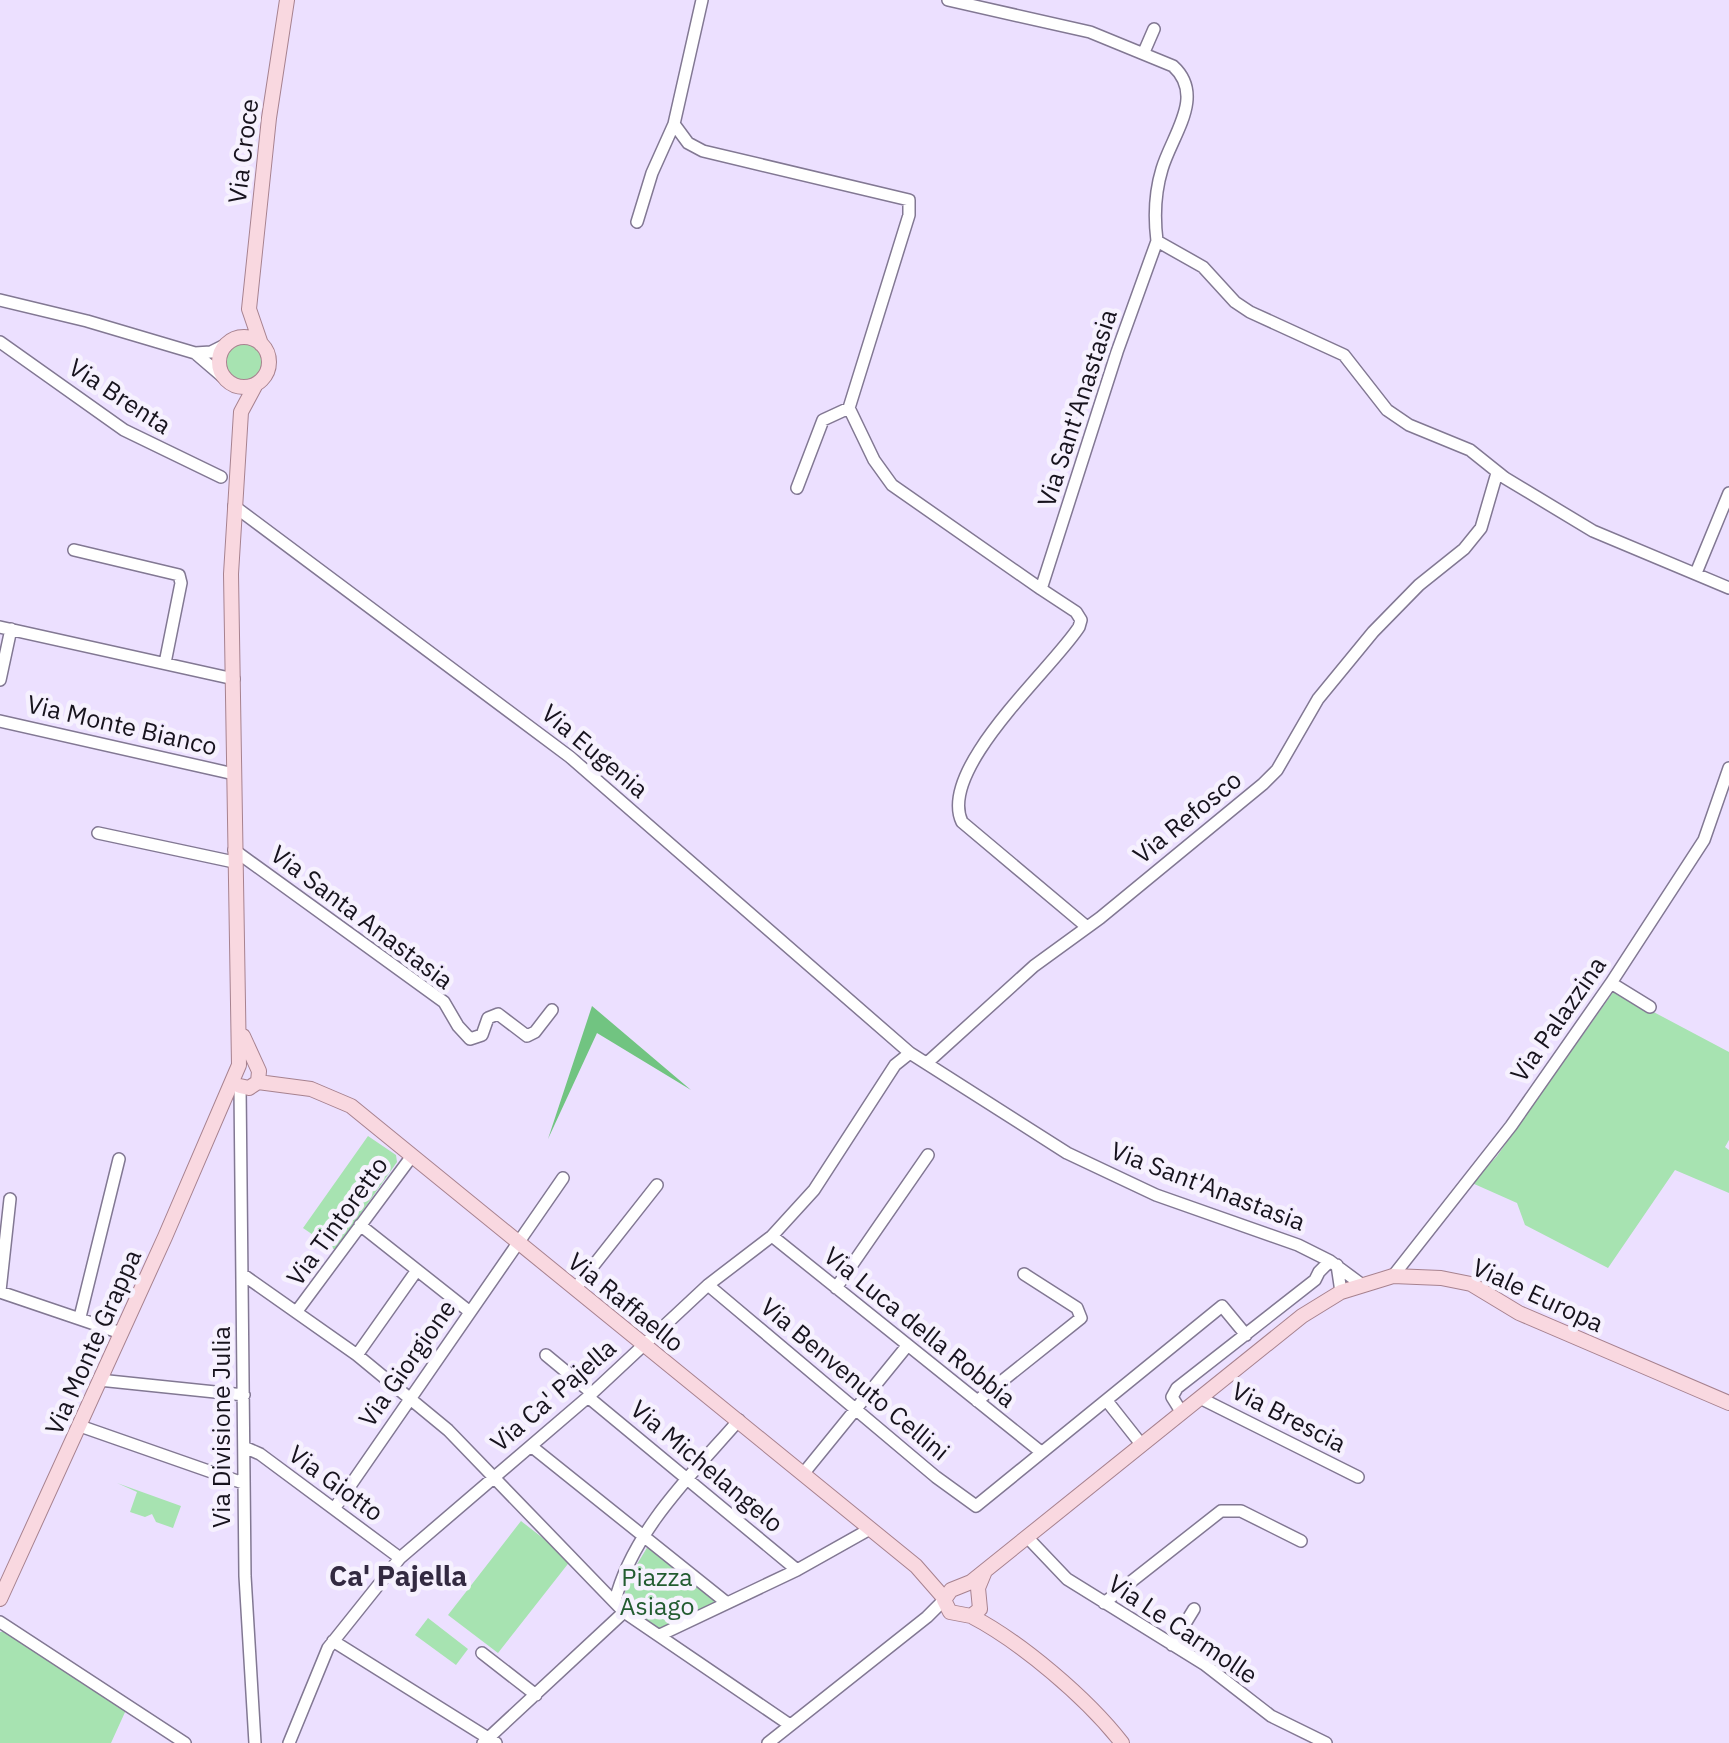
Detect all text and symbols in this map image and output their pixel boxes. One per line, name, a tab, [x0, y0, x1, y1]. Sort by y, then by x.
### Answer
street label: Via Croce	[220, 97, 265, 205]
street label: Via Sant'Anastasia	[1029, 305, 1124, 511]
street label: Via Brenta	[63, 350, 178, 441]
street label: Via Monte Bianco	[24, 687, 220, 762]
street label: Via Eugenia	[535, 696, 656, 805]
street label: Via Refosco	[1126, 763, 1248, 871]
street label: Via Santa Anastasia	[264, 837, 460, 996]
street label: Via Palazzina	[1502, 949, 1613, 1088]
street label: Via Sant'Anastasia	[1106, 1133, 1310, 1238]
street label: Via Tintoretto	[279, 1149, 395, 1292]
street label: Via Luca della Robbia	[817, 1239, 1023, 1414]
street label: Via Monte Grappa	[37, 1244, 148, 1440]
street label: Via Raffaello	[561, 1245, 691, 1359]
street label: Viale Europa	[1467, 1250, 1609, 1339]
street label: Via Benvenuto Cellini	[754, 1290, 957, 1467]
street label: Via Giorgione	[351, 1292, 463, 1433]
street label: Via Divisione Julia	[204, 1326, 237, 1528]
street label: Via Ca' Pajella	[483, 1331, 622, 1458]
street label: Via Brescia	[1226, 1374, 1352, 1459]
street label: Via Michelangelo	[624, 1392, 791, 1539]
street label: Via Giotto	[282, 1437, 390, 1528]
district label: Ca' Pajella	[329, 1557, 467, 1594]
park label: Piazza Asiago	[620, 1560, 694, 1622]
street label: Via Le Carmolle	[1102, 1566, 1265, 1691]

